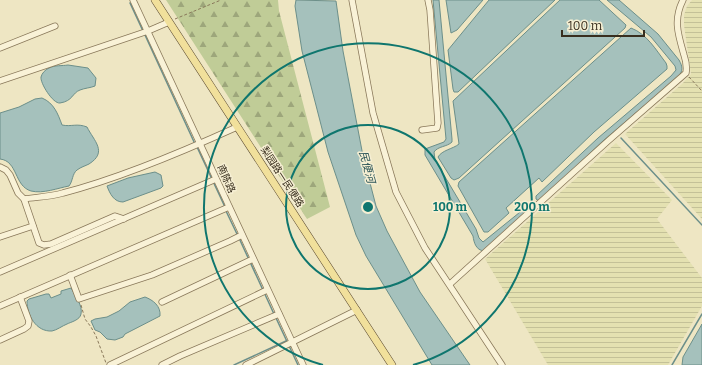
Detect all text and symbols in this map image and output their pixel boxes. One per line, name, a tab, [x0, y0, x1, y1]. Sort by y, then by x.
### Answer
scale bar	[562, 12, 644, 38]
text: 100 m	[568, 19, 603, 33]
street label: 梨园路一民便路	[258, 144, 306, 210]
water label: 民便河	[356, 149, 378, 187]
street label: 南陈路	[214, 163, 238, 195]
centre of rings	[361, 200, 375, 214]
text: 100 m	[433, 200, 468, 214]
text: 200 m	[514, 200, 550, 214]

